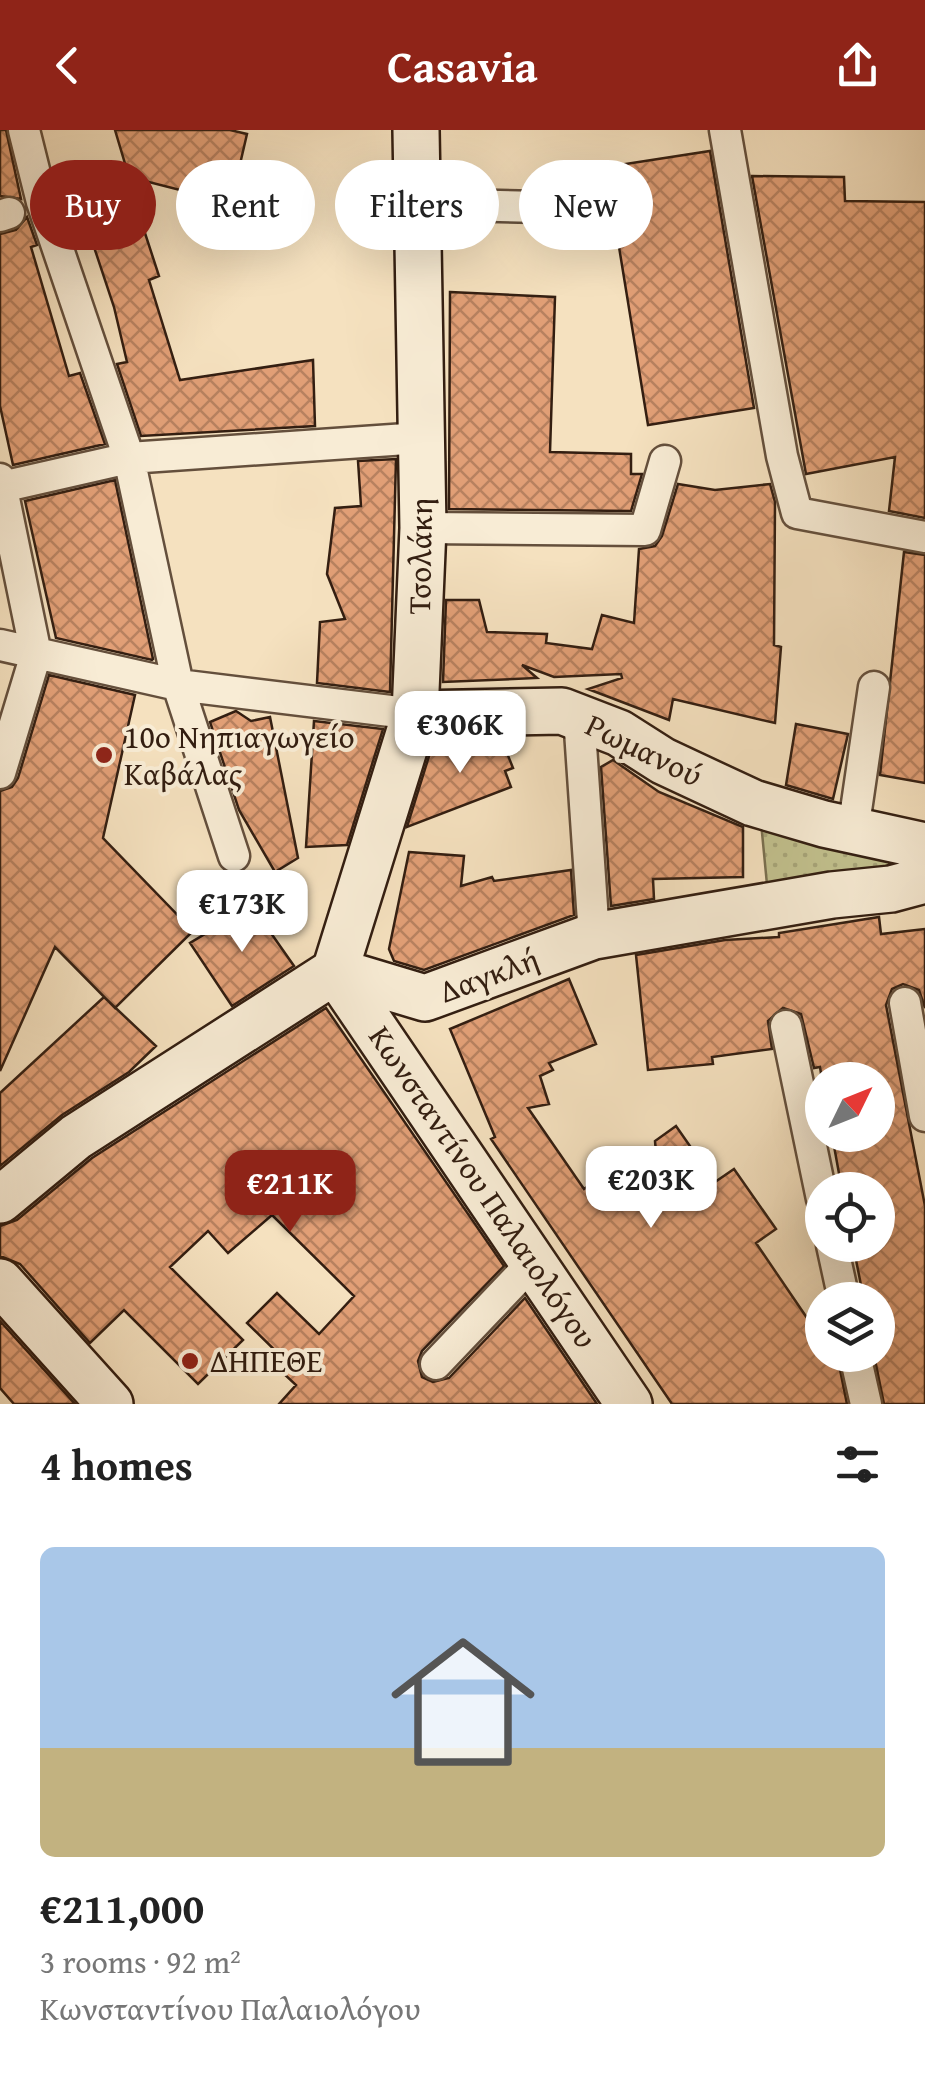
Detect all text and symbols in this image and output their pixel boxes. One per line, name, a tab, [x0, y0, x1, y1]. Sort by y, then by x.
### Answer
text: Casavia	[387, 33, 538, 98]
icon: back	[40, 38, 95, 93]
icon: share	[830, 38, 885, 93]
chip: Buy	[30, 160, 156, 250]
chip: Rent	[176, 160, 315, 250]
chip: Filters	[335, 160, 499, 250]
chip: New	[519, 160, 653, 250]
street label: Τσολάκη	[395, 497, 444, 615]
pin: €306K	[390, 691, 530, 776]
text: €306K	[417, 700, 503, 747]
street label: Ρωμανού	[578, 701, 710, 798]
place label: 10ο Νηπιαγωγείο Καβάλας	[124, 713, 355, 797]
marker: 10ο Νηπιαγωγείο Καβάλας	[93, 744, 115, 766]
pin: €173K	[172, 870, 312, 955]
text: €173K	[199, 879, 285, 926]
street label: Δαγκλή	[433, 935, 545, 1014]
street label: Κωνσταντίνου Παλαιολόγου	[358, 1016, 609, 1358]
north arrow	[805, 1062, 895, 1152]
map controls	[805, 1062, 895, 1372]
pin: €203K	[581, 1146, 721, 1231]
pin: €211K	[220, 1150, 360, 1235]
text: €203K	[608, 1155, 694, 1202]
text: €211K	[247, 1159, 333, 1206]
button: locate	[805, 1172, 895, 1262]
button: layers	[805, 1282, 895, 1372]
place label: ΔΗΠΕΘΕ	[210, 1337, 322, 1384]
marker: ΔΗΠΕΘΕ	[179, 1350, 201, 1372]
text: 4 homes	[40, 1434, 193, 1495]
icon: filters	[830, 1437, 885, 1492]
icon: home	[373, 1612, 553, 1792]
text: €211,000	[40, 1877, 204, 1938]
text: 3 rooms · 92 m²	[40, 1938, 241, 1985]
text: Κωνσταντίνου Παλαιολόγου	[40, 1985, 421, 2032]

